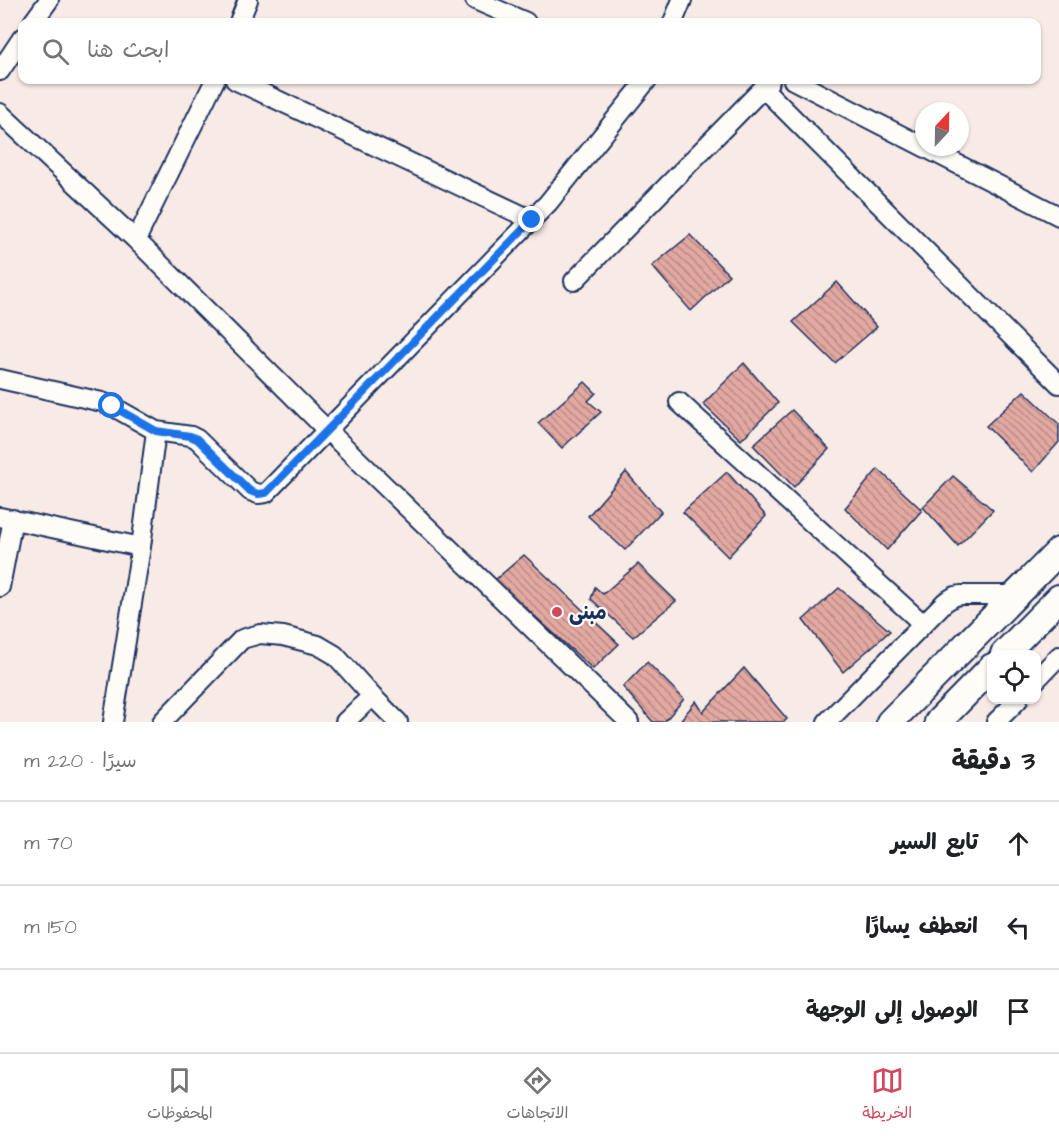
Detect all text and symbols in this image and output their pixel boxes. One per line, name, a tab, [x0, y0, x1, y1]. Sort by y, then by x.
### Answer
search box	[18, 18, 1041, 84]
icon: search	[39, 35, 72, 68]
text: ابحث هنا	[87, 35, 169, 66]
north arrow	[915, 102, 969, 156]
route end	[518, 206, 544, 232]
route start	[98, 392, 124, 418]
place label: مبنى	[569, 599, 607, 627]
marker: مبنى	[550, 605, 564, 619]
map controls	[987, 650, 1041, 704]
button: locate	[987, 650, 1041, 704]
text: 3 دقيقة	[951, 743, 1035, 779]
text: سيرًا · 220 m	[24, 747, 137, 775]
text: تابع السير	[891, 827, 978, 858]
icon: ahead	[1002, 827, 1035, 860]
text: 70 m	[24, 829, 73, 857]
text: انعطف يسارًا	[865, 911, 978, 942]
icon: left	[1002, 911, 1035, 944]
text: 150 m	[24, 913, 77, 941]
text: الوصول إلى الوجهة	[806, 995, 978, 1026]
icon: arrive	[1002, 995, 1035, 1028]
tab: المحفوظات	[147, 1064, 213, 1127]
tab: الاتجاهات	[507, 1064, 568, 1127]
tab: الخريطة	[862, 1064, 912, 1127]

